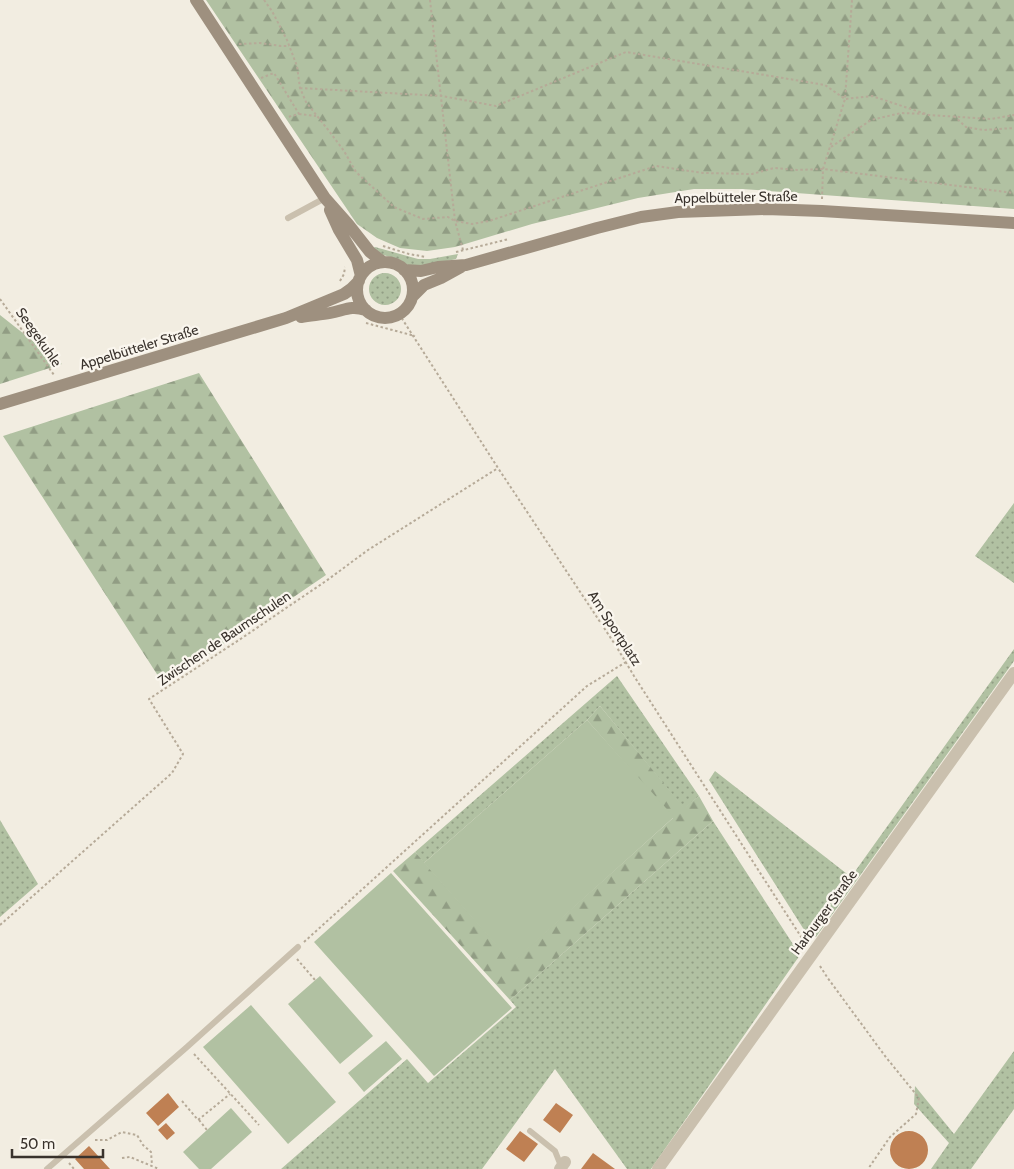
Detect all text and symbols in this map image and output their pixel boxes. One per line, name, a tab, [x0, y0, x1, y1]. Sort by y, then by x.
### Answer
street label: Appelbütteler Straße	[674, 187, 798, 207]
street label: Seegekuhle	[12, 304, 66, 370]
street label: Appelbütteler Straße	[77, 320, 201, 374]
street label: Zwischen de Baumschulen	[154, 587, 294, 689]
street label: Am Sportplatz	[584, 587, 646, 669]
street label: Harburger Straße	[787, 866, 861, 958]
scale bar	[12, 1126, 104, 1158]
text: 50 m	[20, 1135, 55, 1153]

